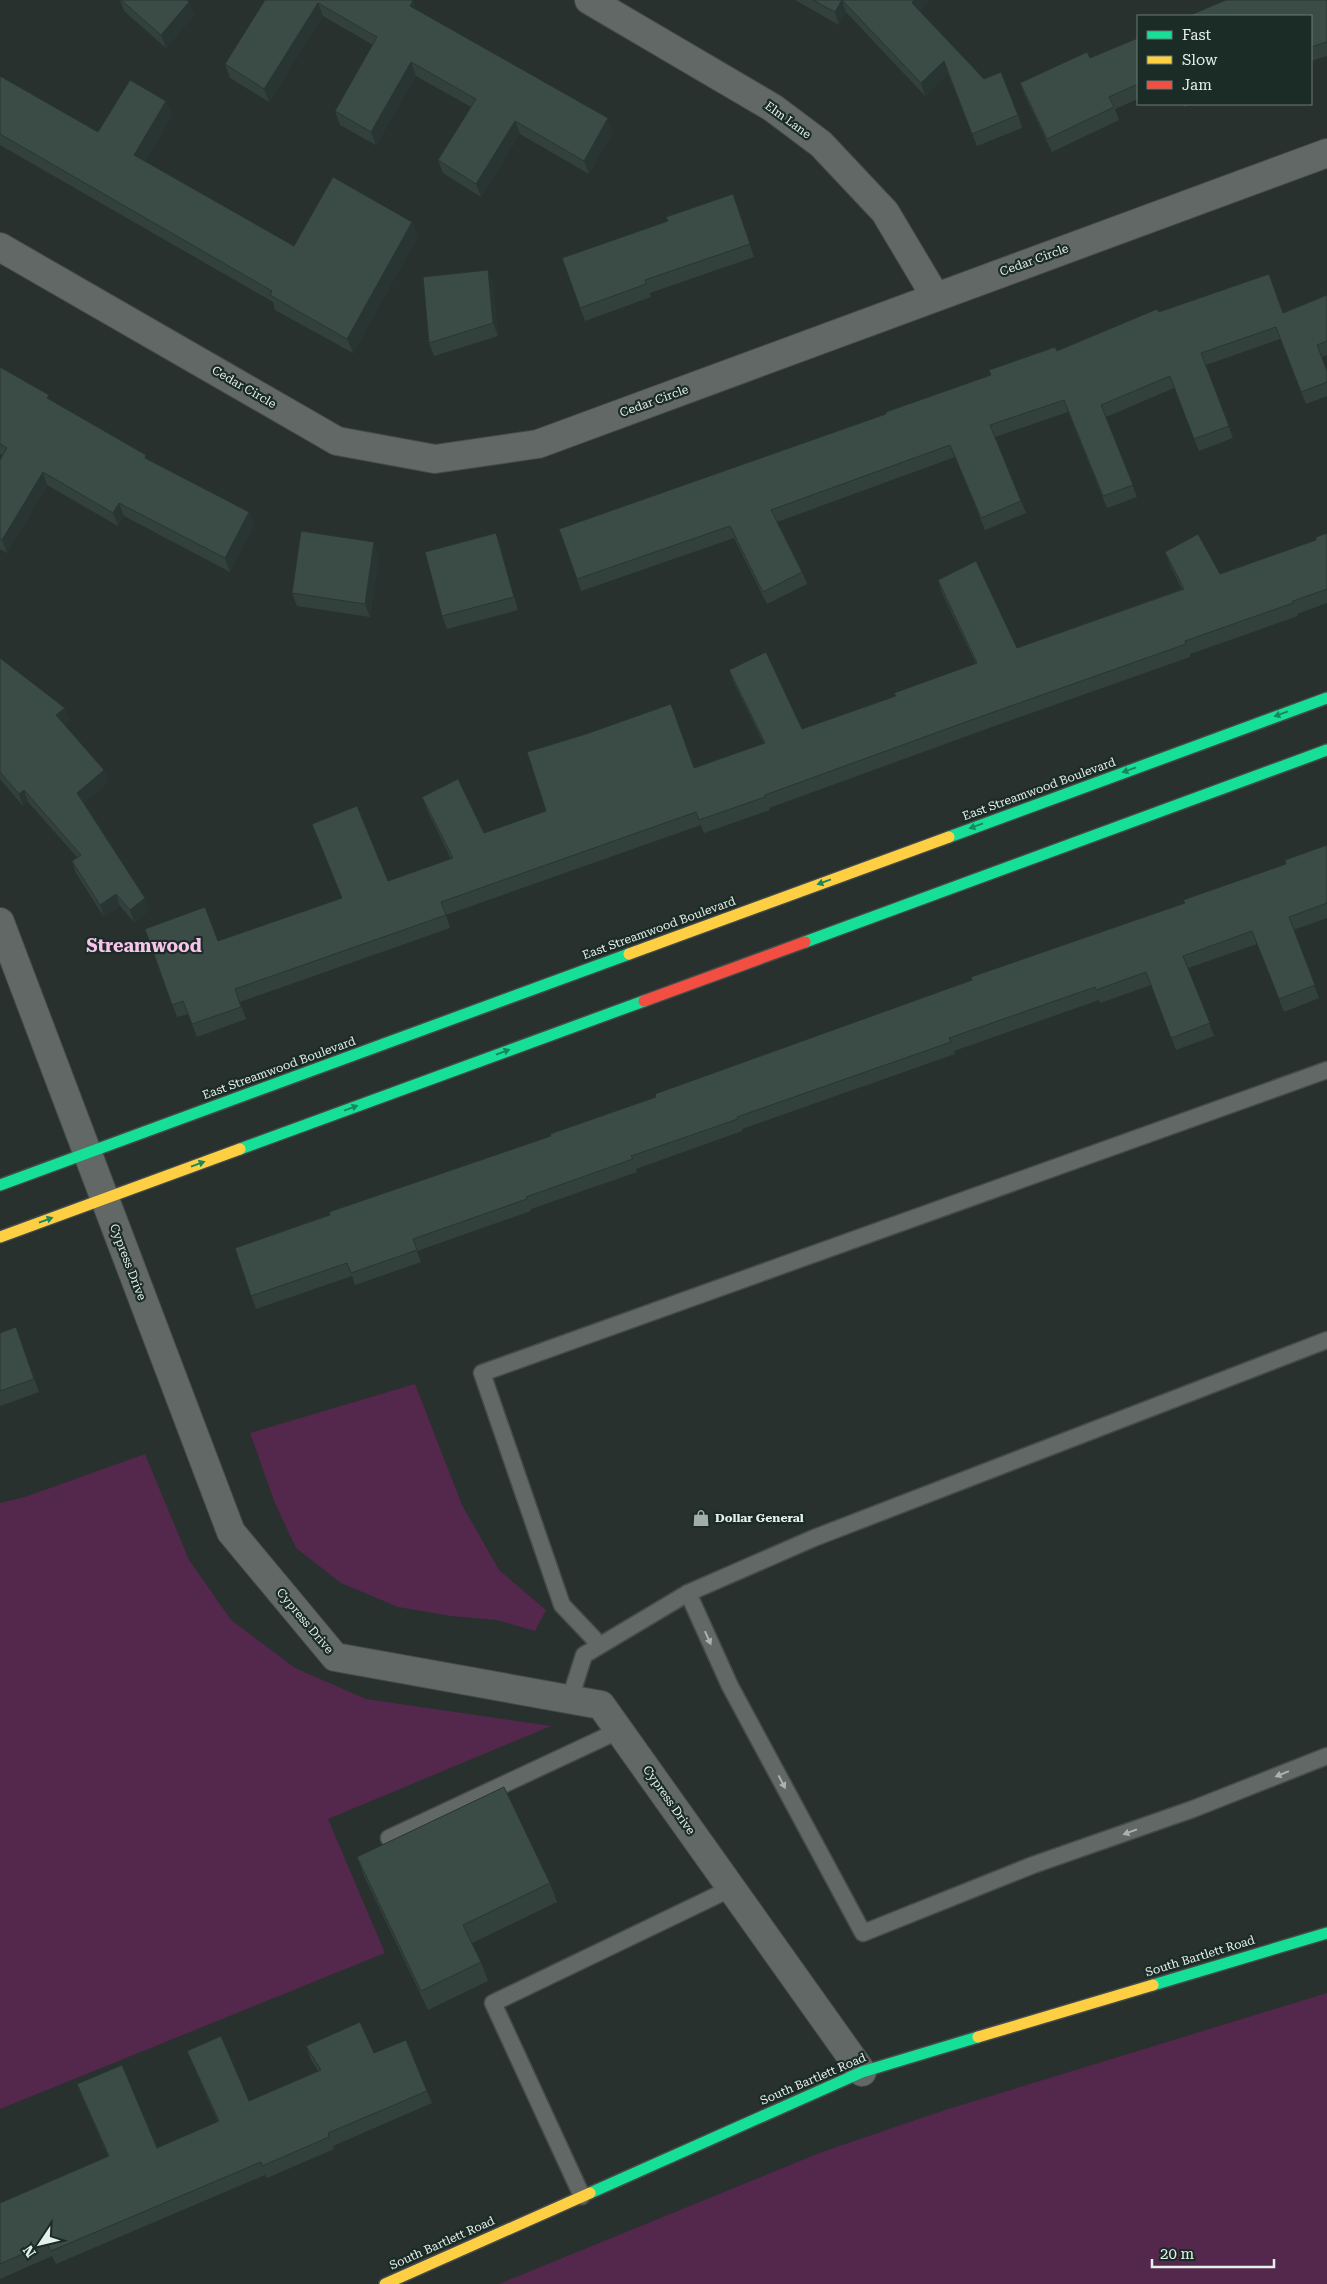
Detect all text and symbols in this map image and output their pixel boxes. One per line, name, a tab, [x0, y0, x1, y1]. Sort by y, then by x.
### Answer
legend	[1137, 15, 1312, 105]
text: Fast	[1182, 26, 1212, 44]
text: Slow	[1182, 51, 1218, 69]
text: Jam	[1182, 76, 1212, 94]
street label: Elm Lane	[762, 99, 814, 142]
street label: Cedar Circle	[998, 241, 1071, 279]
street label: Cedar Circle	[209, 363, 279, 411]
street label: Cedar Circle	[618, 382, 691, 420]
one-way arrow	[1273, 710, 1288, 718]
street label: East Streamwood Boulevard	[960, 755, 1118, 823]
one-way arrow	[1121, 767, 1136, 774]
one-way arrow	[968, 822, 983, 830]
one-way arrow	[816, 879, 831, 886]
street label: East Streamwood Boulevard	[580, 894, 738, 962]
district label: Streamwood	[86, 935, 202, 956]
street label: East Streamwood Boulevard	[200, 1034, 358, 1102]
one-way arrow	[496, 1048, 511, 1055]
one-way arrow	[344, 1104, 359, 1112]
one-way arrow	[191, 1160, 206, 1168]
one-way arrow	[39, 1216, 54, 1224]
street label: Cypress Drive	[107, 1222, 149, 1303]
shop icon: Dollar General	[691, 1508, 711, 1528]
place label: Dollar General	[715, 1511, 804, 1525]
street label: Cypress Drive	[274, 1586, 337, 1657]
one-way arrow	[704, 1631, 712, 1645]
street label: Cypress Drive	[640, 1763, 698, 1837]
one-way arrow	[1274, 1770, 1289, 1778]
one-way arrow	[777, 1776, 786, 1789]
one-way arrow	[1122, 1828, 1137, 1836]
street label: South Bartlett Road	[1144, 1933, 1257, 1979]
street label: South Bartlett Road	[758, 2050, 868, 2108]
street label: South Bartlett Road	[387, 2213, 497, 2273]
north arrow	[15, 2219, 65, 2269]
scale bar	[1152, 2236, 1274, 2268]
text: N	[20, 2242, 39, 2260]
text: 20 m	[1160, 2245, 1195, 2263]

